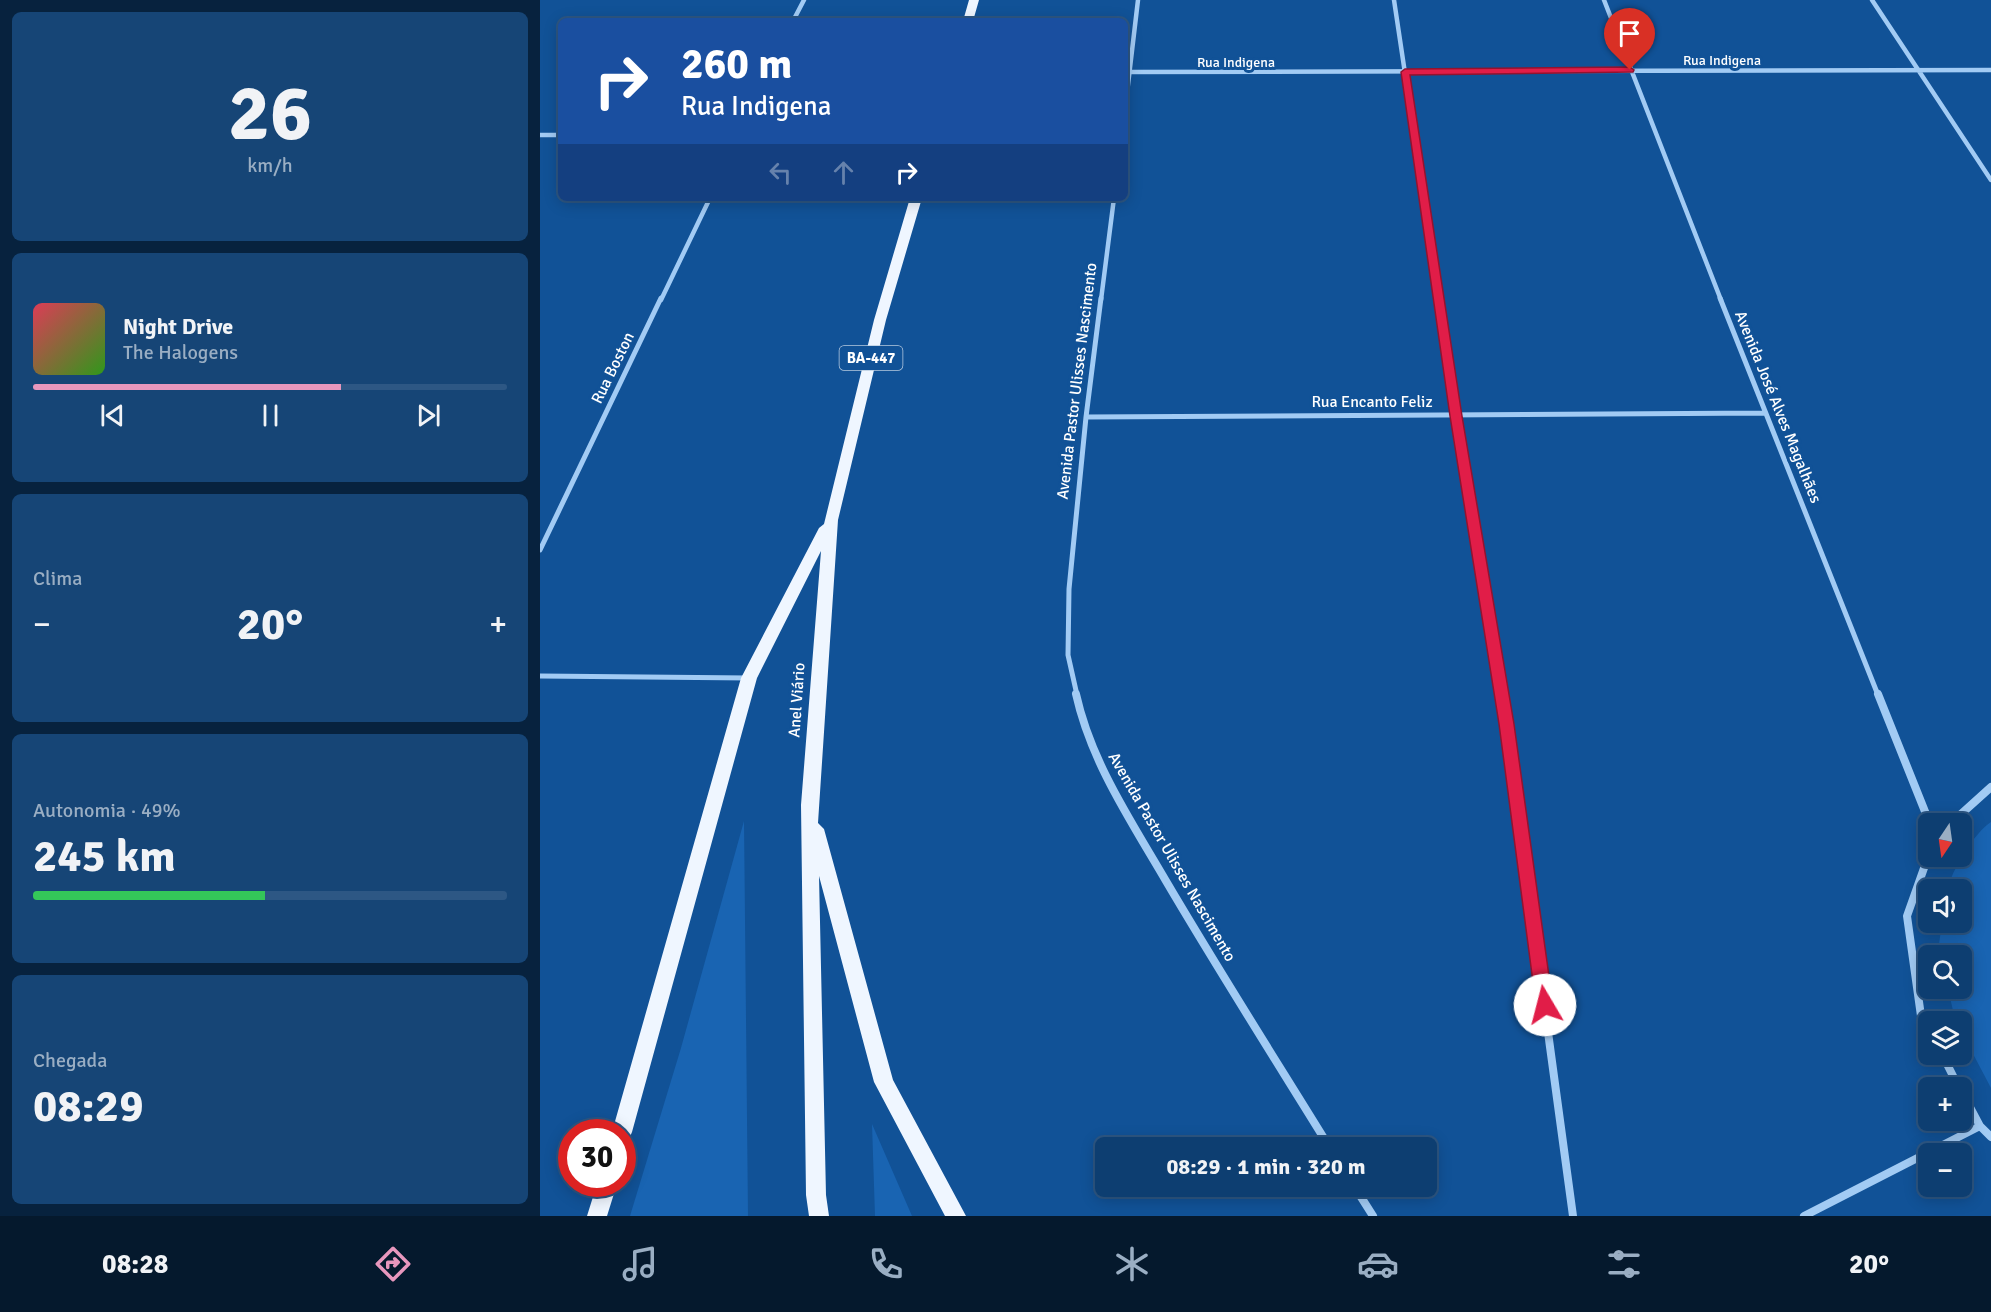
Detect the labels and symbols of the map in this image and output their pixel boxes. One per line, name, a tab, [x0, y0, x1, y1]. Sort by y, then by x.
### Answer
pin	[1604, 8, 1655, 70]
street label: Rua Indigena	[1683, 52, 1761, 69]
street label: Rua Indigena	[1197, 54, 1275, 71]
street label: Avenida Pastor Ulisses Nascimento	[1053, 262, 1101, 500]
street label: Avenida José Alves Magalhães	[1730, 308, 1826, 506]
street label: Rua Boston	[587, 329, 639, 407]
road number: BA-447	[840, 346, 902, 370]
street label: Rua Encanto Feliz	[1311, 392, 1433, 412]
street label: Anel Viário	[784, 662, 810, 738]
street label: Avenida Pastor Ulisses Nascimento	[1104, 749, 1240, 965]
north arrow	[1918, 813, 1972, 867]
position arrow	[1513, 973, 1577, 1037]
speed limit sign: 30	[558, 1119, 636, 1197]

